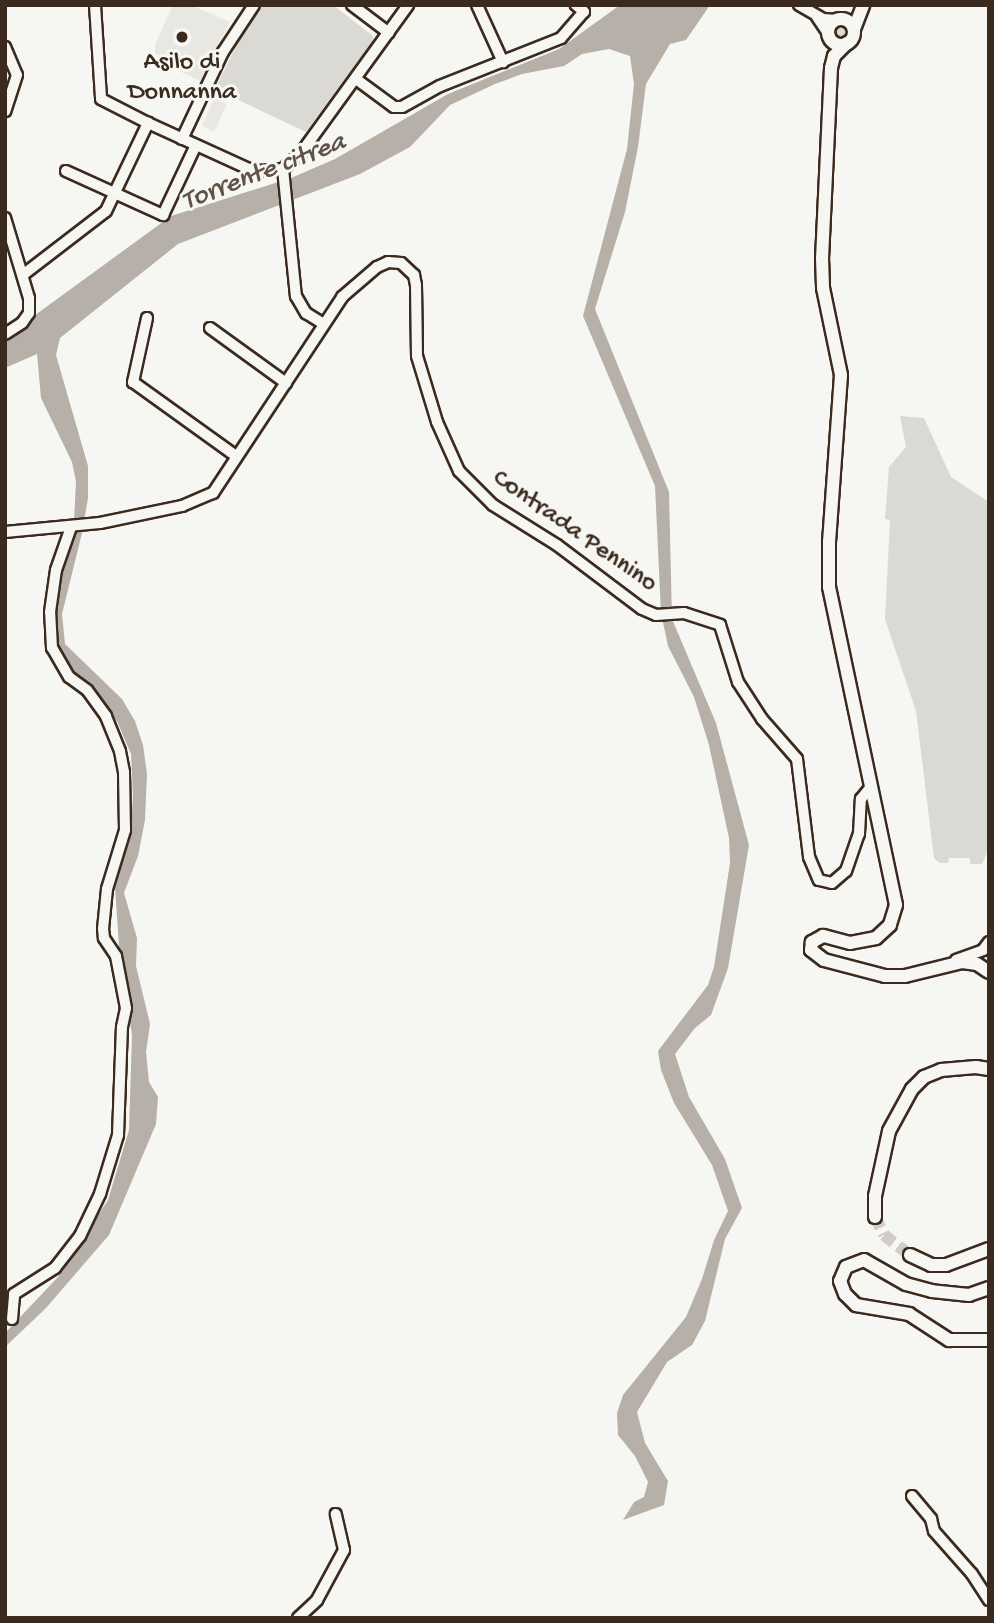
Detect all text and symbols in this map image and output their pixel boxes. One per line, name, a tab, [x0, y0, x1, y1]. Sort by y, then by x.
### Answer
marker: Asilo di Donnanna	[174, 29, 190, 45]
place label: Asilo di Donnanna	[128, 48, 236, 110]
water label: Torrente citrea	[178, 126, 350, 220]
street label: Contrada Pennino	[486, 464, 662, 600]

